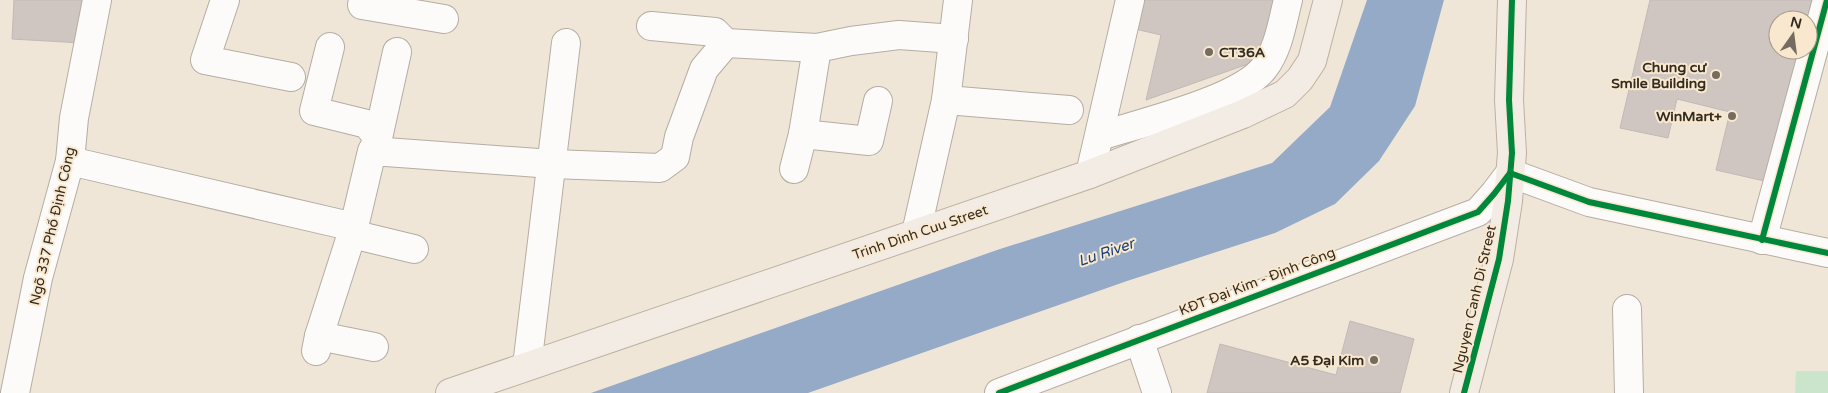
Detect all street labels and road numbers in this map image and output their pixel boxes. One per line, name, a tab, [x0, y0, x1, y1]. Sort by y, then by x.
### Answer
street label: Ngõ 337 Phố Định Công	[26, 145, 79, 307]
street label: Trinh Dinh Cuu Street	[850, 201, 991, 264]
street label: Nguyen Canh Di Street	[1449, 223, 1500, 375]
street label: KĐT Đại Kim - Định Công	[1177, 244, 1338, 319]

